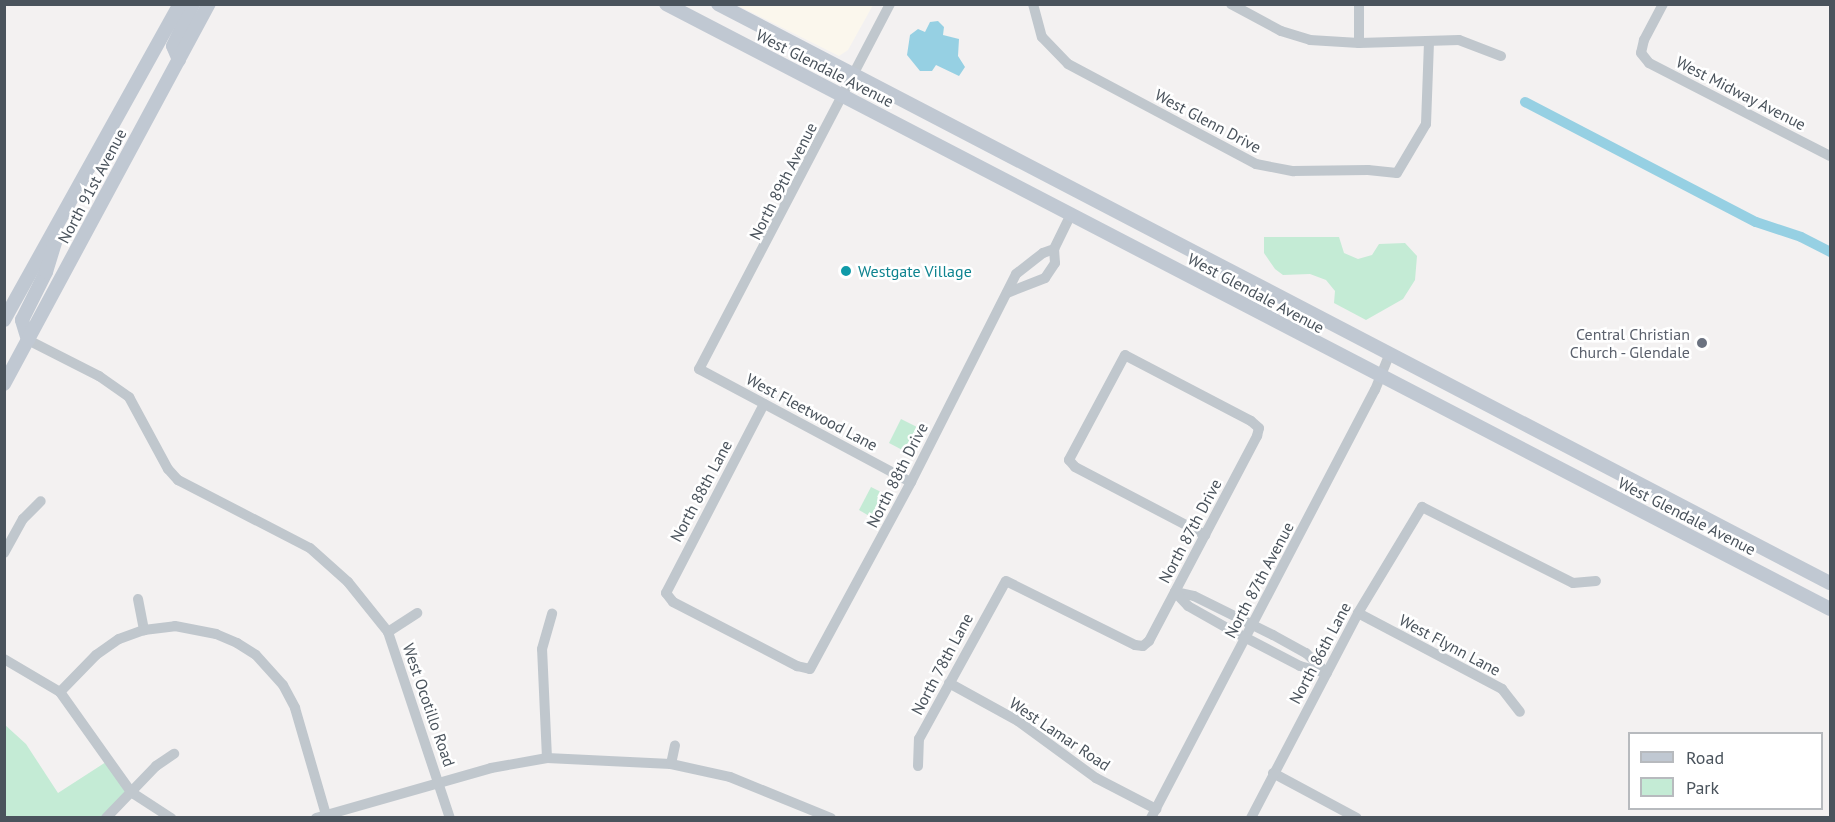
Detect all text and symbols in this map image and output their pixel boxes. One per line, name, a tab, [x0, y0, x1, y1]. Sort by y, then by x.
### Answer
street label: West Glendale Avenue	[753, 25, 897, 111]
street label: West Midway Avenue	[1672, 52, 1810, 134]
street label: West Glenn Drive	[1152, 85, 1264, 157]
street label: North 89th Avenue	[745, 119, 821, 243]
street label: North 91st Avenue	[54, 125, 130, 247]
street label: West Glendale Avenue	[1184, 249, 1328, 337]
place label: Westgate Village	[858, 261, 972, 281]
marker: Westgate Village	[839, 264, 853, 278]
place label: Central Christian Church - Glendale	[1567, 324, 1690, 362]
marker: Central Christian Church - Glendale	[1695, 336, 1709, 350]
street label: West Fleetwood Lane	[743, 369, 881, 455]
street label: North 88th Drive	[862, 419, 932, 531]
street label: North 88th Lane	[666, 437, 736, 545]
street label: West Glendale Avenue	[1615, 473, 1759, 559]
street label: North 87th Drive	[1155, 476, 1225, 586]
street label: North 87th Avenue	[1220, 518, 1298, 642]
street label: North 86th Lane	[1285, 599, 1355, 707]
street label: North 78th Lane	[907, 610, 977, 718]
street label: West Flynn Lane	[1396, 610, 1504, 680]
street label: West Ocotillo Road	[399, 641, 459, 769]
street label: West Lamar Road	[1006, 693, 1114, 775]
legend	[1628, 732, 1823, 810]
text: Road	[1686, 746, 1724, 769]
text: Park	[1686, 776, 1719, 799]

